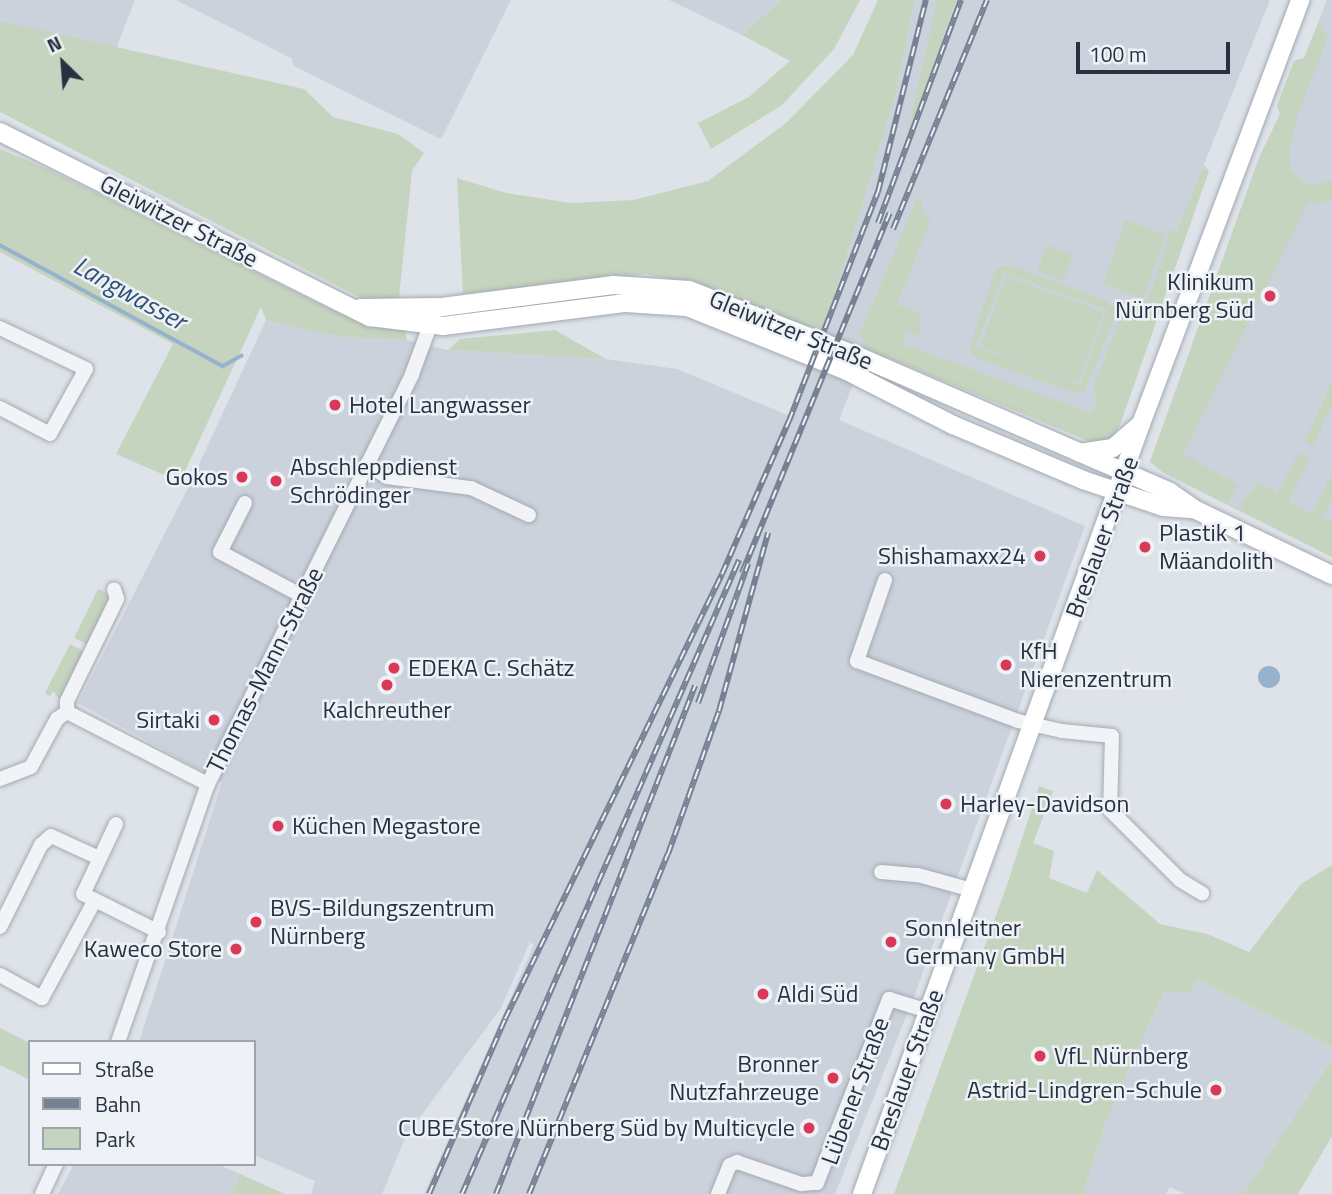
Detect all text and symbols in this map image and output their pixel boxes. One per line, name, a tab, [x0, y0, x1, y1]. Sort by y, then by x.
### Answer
north arrow	[28, 28, 98, 98]
text: N	[42, 28, 66, 59]
scale bar	[1080, 28, 1234, 72]
text: 100 m	[1089, 38, 1146, 70]
street label: Gleiwitzer Straße	[95, 169, 263, 273]
water label: Langwasser	[68, 249, 192, 337]
place label: Klinikum Nürnberg Süd	[1115, 268, 1254, 324]
street label: Gleiwitzer Straße	[705, 284, 877, 376]
marker: Klinikum Nürnberg Süd	[1260, 286, 1280, 306]
place label: Hotel Langwasser	[349, 391, 531, 419]
marker: Hotel Langwasser	[327, 397, 343, 413]
street label: Breslauer Straße	[1059, 452, 1145, 622]
place label: Abschleppdienst Schrödinger	[290, 453, 457, 509]
place label: Gokos	[166, 463, 228, 491]
marker: Gokos	[234, 469, 250, 485]
marker: Abschleppdienst Schrödinger	[268, 473, 284, 489]
place label: Plastik 1 Mäandolith	[1159, 519, 1274, 575]
marker: Plastik 1 Mäandolith	[1137, 539, 1153, 555]
place label: Shishamaxx24	[878, 542, 1026, 570]
marker: Shishamaxx24	[1032, 548, 1048, 564]
street label: Thomas-Mann-Straße	[201, 562, 329, 778]
place label: KfH Nierenzentrum	[1020, 637, 1172, 693]
place label: EDEKA C. Schätz	[408, 654, 575, 682]
marker: KfH Nierenzentrum	[998, 657, 1014, 673]
marker: EDEKA C. Schätz	[386, 660, 402, 676]
marker: Kalchreuther	[379, 677, 395, 693]
place label: Kalchreuther	[322, 696, 452, 724]
place label: Sirtaki	[136, 706, 200, 734]
marker: Sirtaki	[206, 712, 222, 728]
place label: Harley-Davidson	[960, 790, 1129, 818]
marker: Harley-Davidson	[938, 796, 954, 812]
place label: Küchen Megastore	[292, 812, 481, 840]
marker: Küchen Megastore	[270, 818, 286, 834]
place label: BVS-Bildungszentrum Nürnberg	[270, 894, 495, 950]
marker: BVS-Bildungszentrum Nürnberg	[248, 914, 264, 930]
place label: Sonnleitner Germany GmbH	[905, 914, 1065, 970]
marker: Sonnleitner Germany GmbH	[883, 934, 899, 950]
place label: Kaweco Store	[84, 935, 222, 963]
marker: Kaweco Store	[228, 941, 244, 957]
place label: Aldi Süd	[777, 980, 859, 1008]
street label: Breslauer Straße	[864, 985, 950, 1155]
marker: Aldi Süd	[755, 986, 771, 1002]
street label: Lübener Straße	[815, 1013, 895, 1169]
legend	[28, 1040, 256, 1166]
place label: VfL Nürnberg	[1054, 1042, 1188, 1070]
marker: VfL Nürnberg	[1032, 1048, 1048, 1064]
place label: Bronner Nutzfahrzeuge	[669, 1050, 819, 1106]
text: Straße	[95, 1053, 154, 1085]
marker: Bronner Nutzfahrzeuge	[825, 1070, 841, 1086]
place label: Astrid-Lindgren-Schule	[967, 1076, 1202, 1104]
marker: Astrid-Lindgren-Schule	[1208, 1082, 1224, 1098]
text: Bahn	[95, 1088, 141, 1120]
place label: CUBE Store Nürnberg Süd by Multicycle	[398, 1114, 795, 1142]
marker: CUBE Store Nürnberg Süd by Multicycle	[801, 1120, 817, 1136]
text: Park	[95, 1123, 135, 1155]

